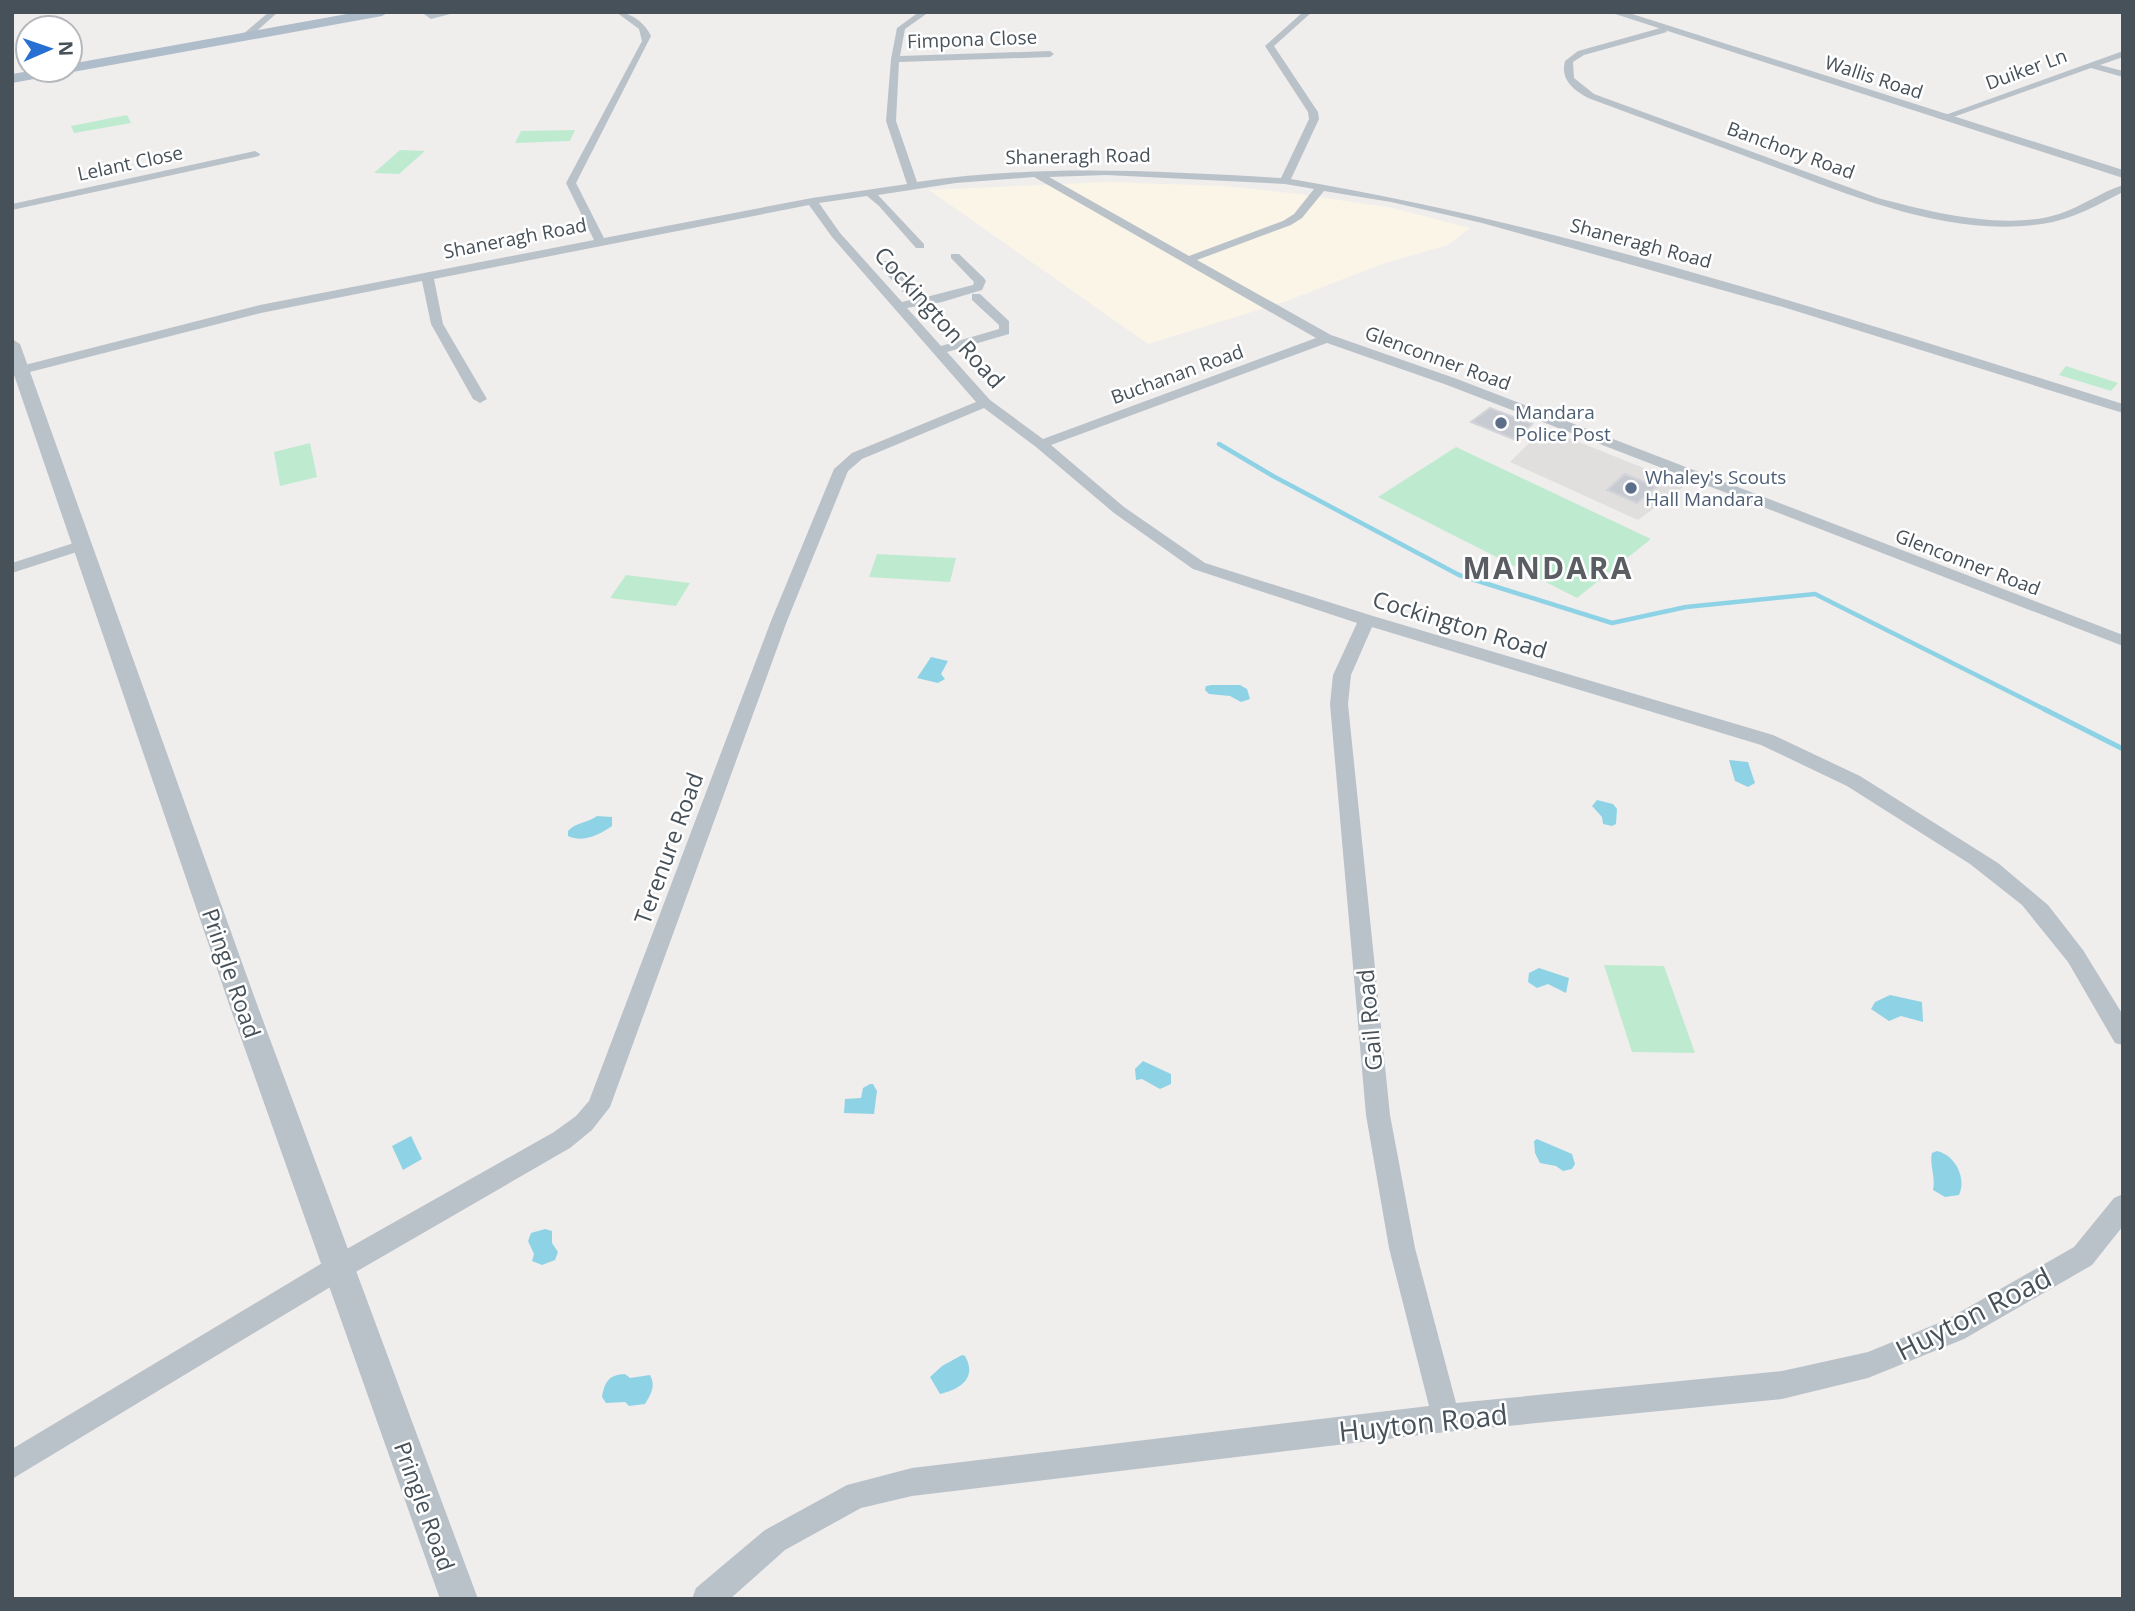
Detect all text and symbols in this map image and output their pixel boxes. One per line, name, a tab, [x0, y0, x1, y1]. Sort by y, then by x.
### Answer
north arrow	[14, 14, 84, 84]
street label: Fimpona Close	[906, 24, 1038, 54]
text: N	[53, 40, 79, 57]
street label: Duiker Ln	[1982, 42, 2070, 96]
street label: Wallis Road	[1822, 49, 1926, 105]
street label: Banchory Road	[1723, 115, 1859, 185]
street label: Lelant Close	[75, 139, 185, 187]
street label: Shaneragh Road	[1005, 142, 1151, 170]
street label: Shaneragh Road	[441, 211, 589, 265]
street label: Shaneragh Road	[1567, 212, 1715, 274]
street label: Cockington Road	[868, 239, 1012, 395]
street label: Glenconner Road	[1361, 320, 1515, 396]
street label: Buchanan Road	[1107, 338, 1247, 410]
place label: Mandara Police Post	[1515, 399, 1611, 447]
marker: Mandara Police Post	[1493, 415, 1509, 431]
place label: Whaley's Scouts Hall Mandara	[1645, 464, 1786, 512]
marker: Whaley's Scouts Hall Mandara	[1623, 480, 1639, 496]
street label: Glenconner Road	[1892, 522, 2044, 602]
district label: MANDARA	[1463, 547, 1633, 588]
street label: Cockington Road	[1369, 582, 1551, 666]
street label: Terenure Road	[626, 768, 710, 928]
street label: Pringle Road	[195, 904, 269, 1042]
street label: Gail Road	[1349, 968, 1389, 1072]
street label: Huyton Road	[1889, 1257, 2057, 1369]
street label: Huyton Road	[1337, 1394, 1509, 1450]
street label: Pringle Road	[387, 1437, 463, 1575]

